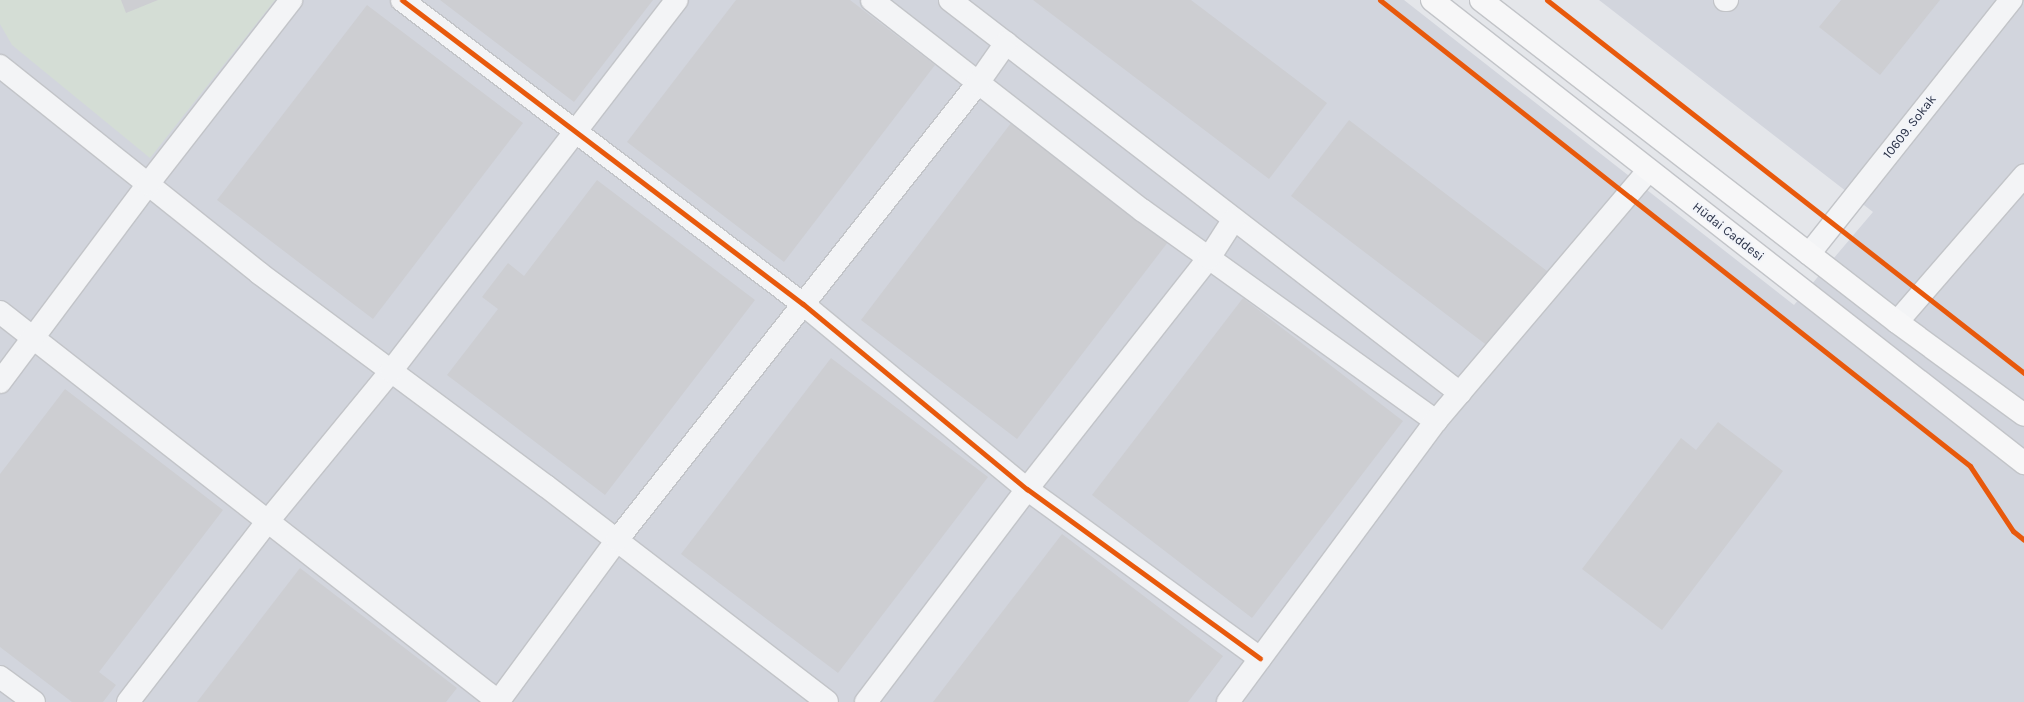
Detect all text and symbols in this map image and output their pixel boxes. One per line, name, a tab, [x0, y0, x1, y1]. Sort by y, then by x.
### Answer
street label: 10609. Sokak	[1880, 92, 1940, 162]
street label: Hüdai Caddesi	[1689, 199, 1767, 265]

